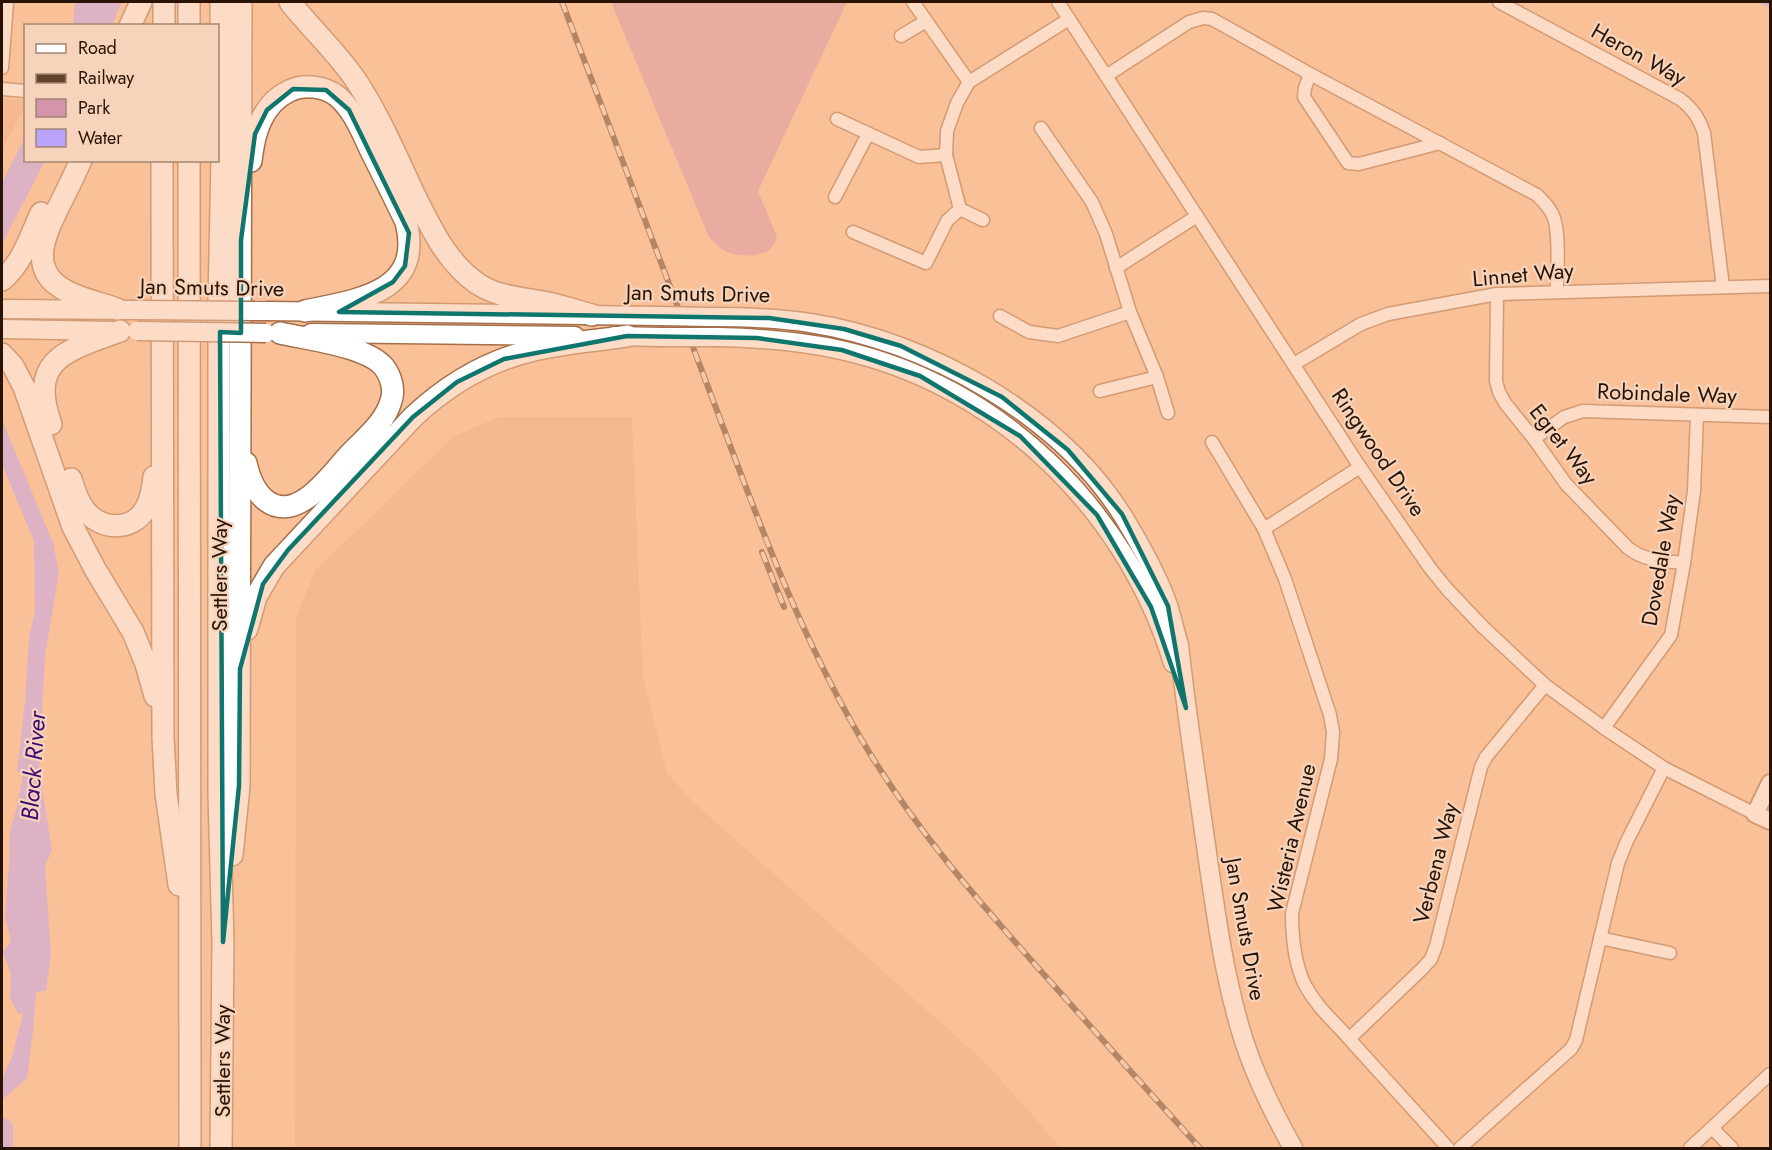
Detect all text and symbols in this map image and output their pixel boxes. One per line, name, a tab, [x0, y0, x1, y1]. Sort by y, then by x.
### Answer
street label: Heron Way	[1586, 15, 1693, 93]
legend	[24, 24, 219, 162]
text: Road	[78, 35, 117, 61]
text: Railway	[78, 65, 134, 91]
text: Park	[78, 95, 110, 121]
text: Water	[78, 125, 123, 151]
street label: Linnet Way	[1471, 254, 1575, 294]
street label: Jan Smuts Drive	[137, 270, 284, 304]
street label: Jan Smuts Drive	[623, 276, 770, 310]
street label: Robindale Way	[1596, 375, 1738, 411]
street label: Ringwood Drive	[1324, 381, 1434, 523]
street label: Egret Way	[1522, 397, 1606, 491]
street label: Dovedale Way	[1633, 491, 1687, 628]
street label: Settlers Way	[203, 518, 235, 632]
water label: Black River	[12, 708, 54, 822]
street label: Wisteria Avenue	[1258, 760, 1324, 916]
street label: Verbena Way	[1404, 799, 1466, 927]
street label: Jan Smuts Drive	[1217, 852, 1274, 1003]
street label: Settlers Way	[206, 1004, 238, 1118]

